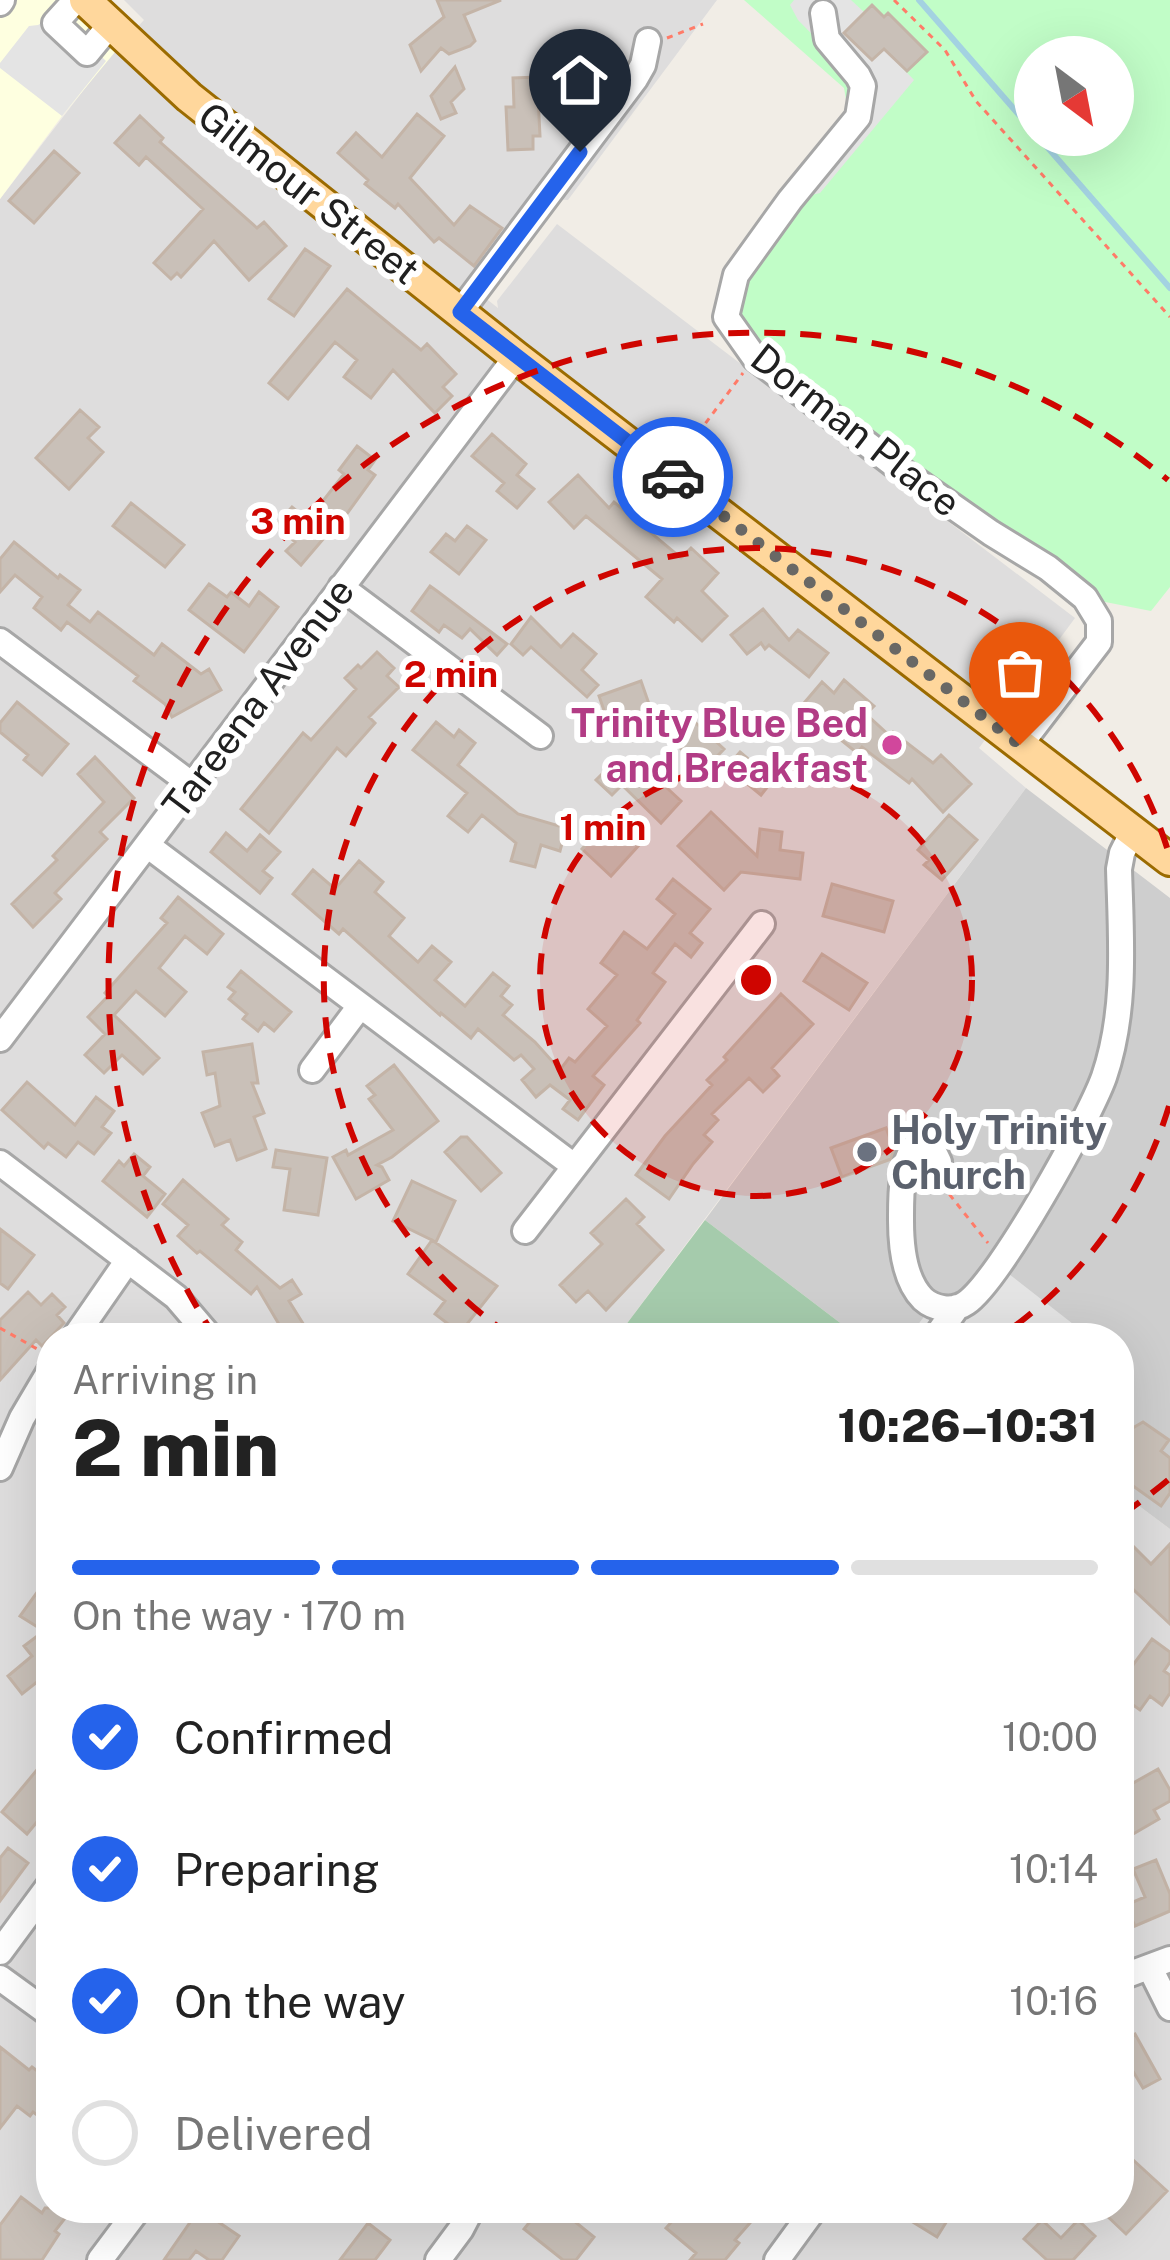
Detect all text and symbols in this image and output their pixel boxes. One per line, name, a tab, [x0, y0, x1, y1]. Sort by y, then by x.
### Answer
pin	[529, 29, 631, 152]
north arrow	[1014, 36, 1134, 156]
map controls	[1014, 36, 1134, 156]
icon: home	[547, 47, 613, 113]
street label: Gilmour Street	[189, 93, 429, 293]
street label: Dorman Place	[742, 334, 970, 526]
courier	[613, 417, 733, 537]
icon: car	[640, 444, 706, 510]
text: 3 min	[250, 500, 346, 542]
street label: Tareena Avenue	[153, 569, 363, 827]
pin	[969, 622, 1071, 745]
icon: bag	[987, 640, 1053, 706]
text: 2 min	[404, 653, 498, 695]
place label: Trinity Blue Bed and Breakfast	[571, 700, 868, 791]
marker: Trinity Blue Bed and Breakfast	[879, 732, 905, 758]
text: 1 min	[560, 806, 646, 848]
centre of rings	[735, 959, 777, 1001]
place label: Holy Trinity Church	[891, 1107, 1107, 1198]
marker: Holy Trinity Church	[854, 1139, 880, 1165]
text: Arriving in	[72, 1357, 258, 1403]
text: 10:26–10:31	[838, 1399, 1098, 1452]
text: 2 min	[72, 1402, 279, 1494]
text: On the way · 170 m	[72, 1593, 406, 1639]
icon: check	[72, 1704, 138, 1770]
text: Confirmed	[174, 1711, 393, 1764]
text: 10:00	[1002, 1714, 1098, 1760]
icon: check	[72, 1836, 138, 1902]
text: Preparing	[174, 1843, 380, 1896]
text: 10:14	[1009, 1846, 1098, 1892]
icon: check	[72, 1968, 138, 2034]
text: On the way	[174, 1975, 406, 2028]
text: 10:16	[1009, 1978, 1098, 2024]
text: Delivered	[174, 2107, 373, 2160]

